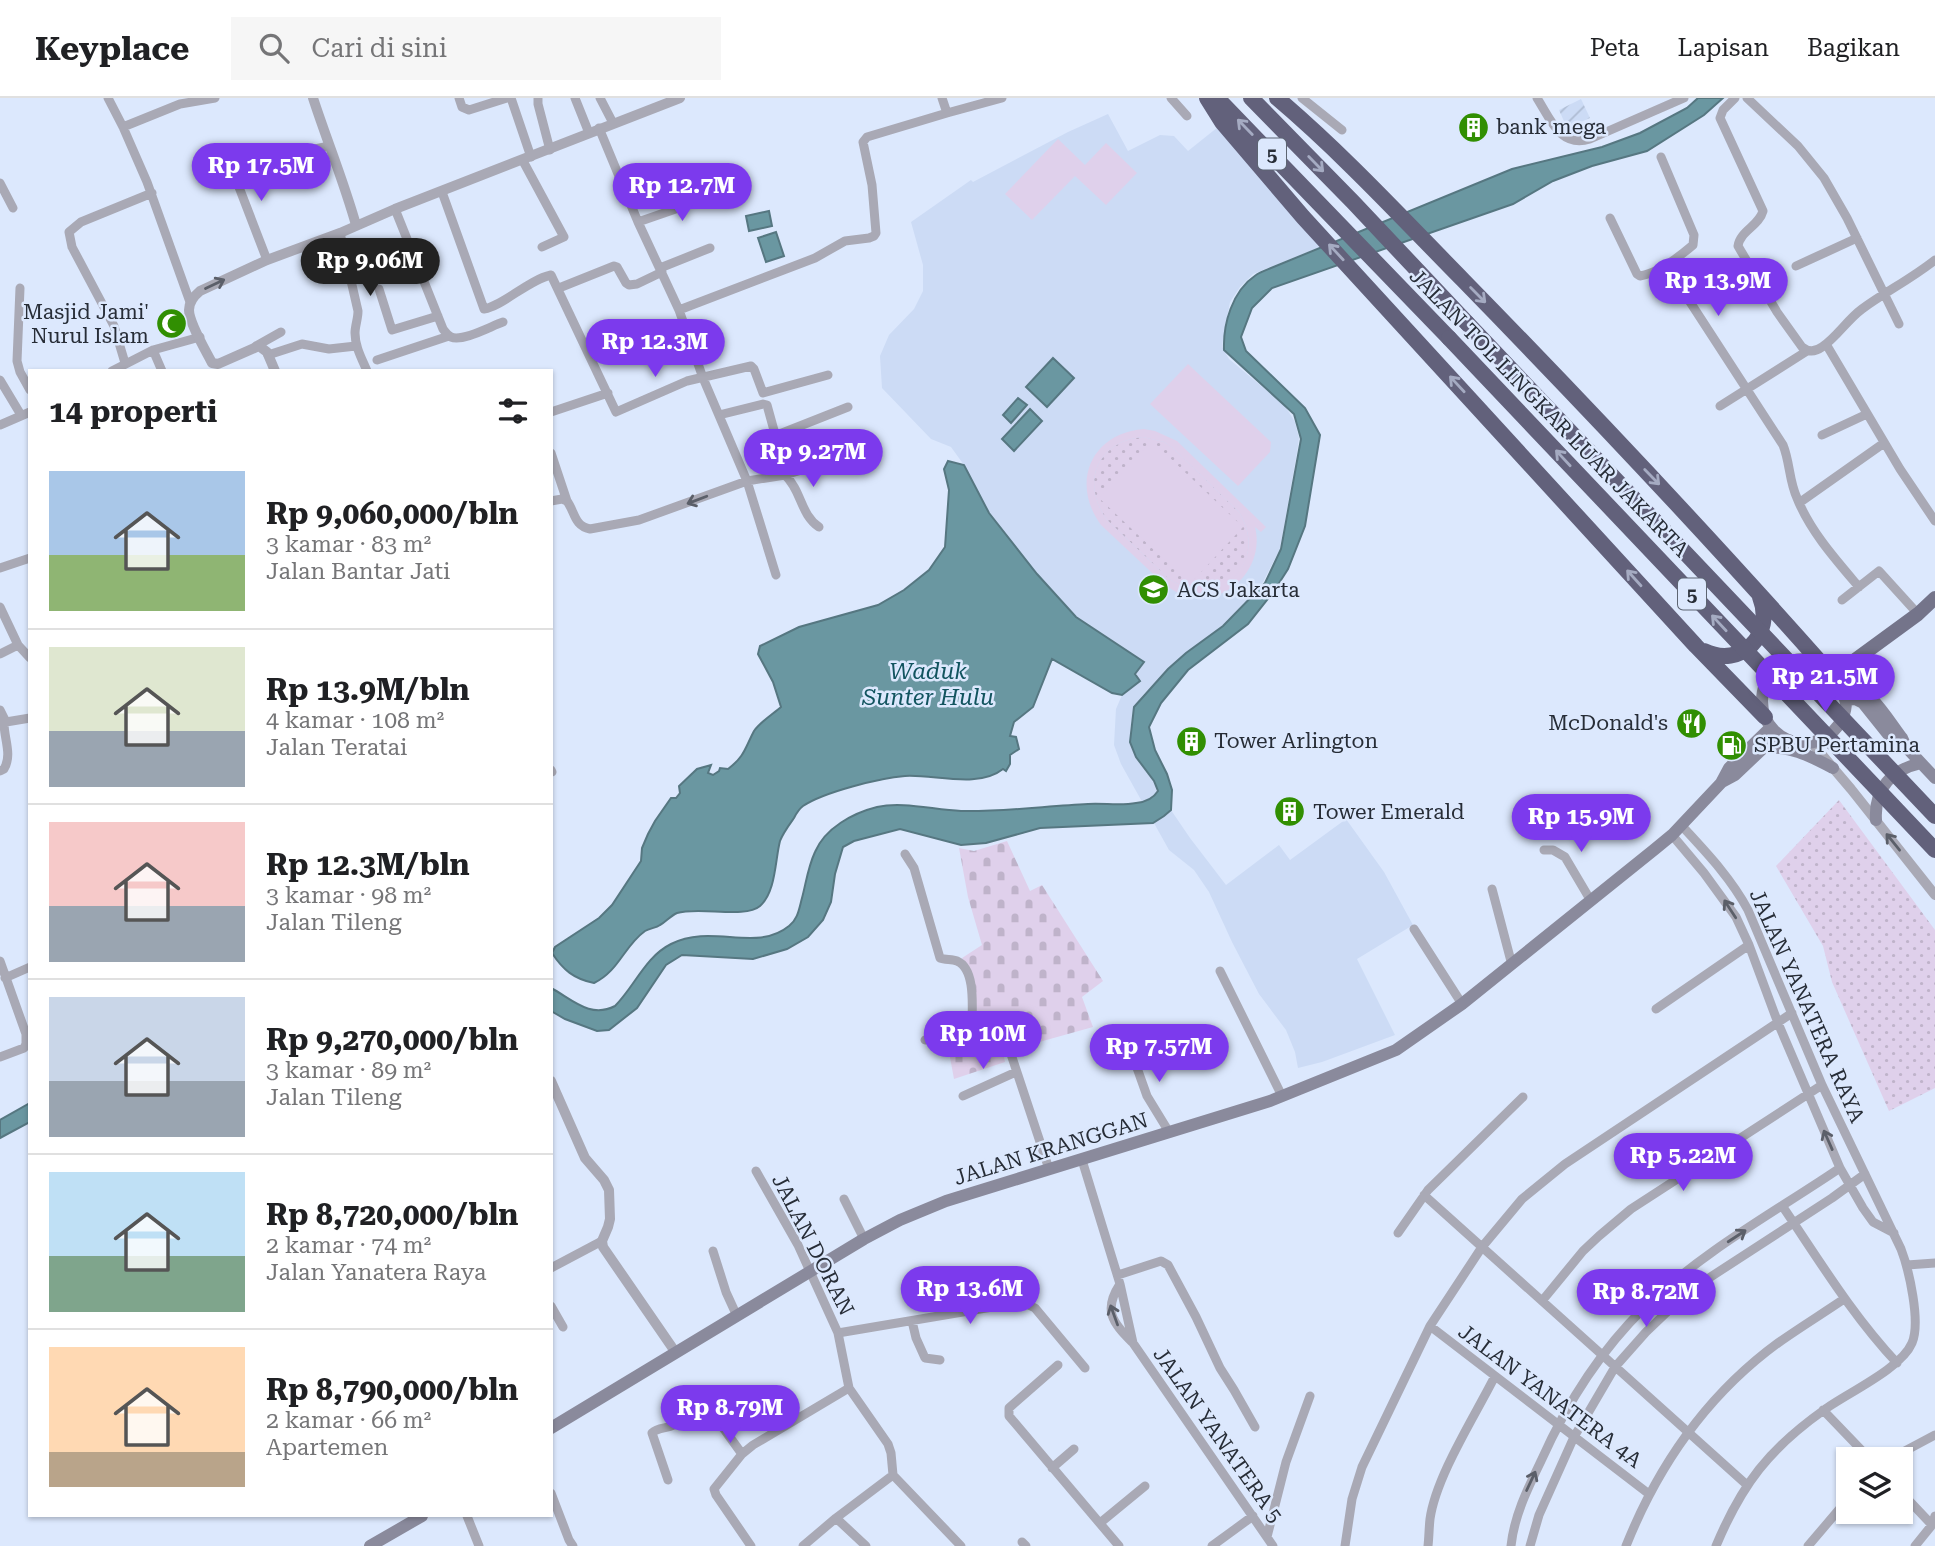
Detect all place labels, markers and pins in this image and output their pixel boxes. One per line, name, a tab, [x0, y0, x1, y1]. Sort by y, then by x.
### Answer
building icon: bank mega	[1456, 110, 1490, 144]
place label: bank mega	[1496, 115, 1607, 139]
pin: Rp 17.5M	[189, 144, 333, 203]
pin: Rp 12.7M	[610, 164, 754, 223]
pin: Rp 9.06M	[298, 238, 442, 298]
pin: Rp 13.9M	[1646, 258, 1790, 318]
place label: Masjid Jami' Nurul Islam	[23, 300, 149, 348]
mosque icon: Masjid Jami' Nurul Islam	[155, 307, 189, 341]
pin: Rp 12.3M	[583, 320, 727, 379]
pin: Rp 9.27M	[741, 430, 885, 489]
school or university icon: ACS Jakarta	[1137, 573, 1171, 607]
place label: ACS Jakarta	[1177, 578, 1300, 602]
pin: Rp 21.5M	[1753, 654, 1897, 714]
restaurant icon: McDonald's	[1674, 706, 1708, 740]
place label: McDonald's	[1548, 711, 1668, 735]
building icon: Tower Arlington	[1174, 724, 1208, 758]
fuel station icon: SPBU Pertamina	[1714, 728, 1748, 762]
place label: Tower Arlington	[1214, 729, 1378, 753]
place label: SPBU Pertamina	[1754, 733, 1921, 757]
pin: Rp 15.9M	[1509, 794, 1653, 854]
building icon: Tower Emerald	[1273, 795, 1307, 829]
place label: Tower Emerald	[1313, 800, 1465, 824]
pin: Rp 10M	[926, 1012, 1040, 1071]
pin: Rp 7.57M	[1087, 1024, 1231, 1084]
pin: Rp 5.22M	[1611, 1134, 1755, 1193]
pin: Rp 13.6M	[898, 1266, 1042, 1326]
pin: Rp 8.72M	[1574, 1270, 1718, 1329]
pin: Rp 8.79M	[658, 1386, 802, 1445]

